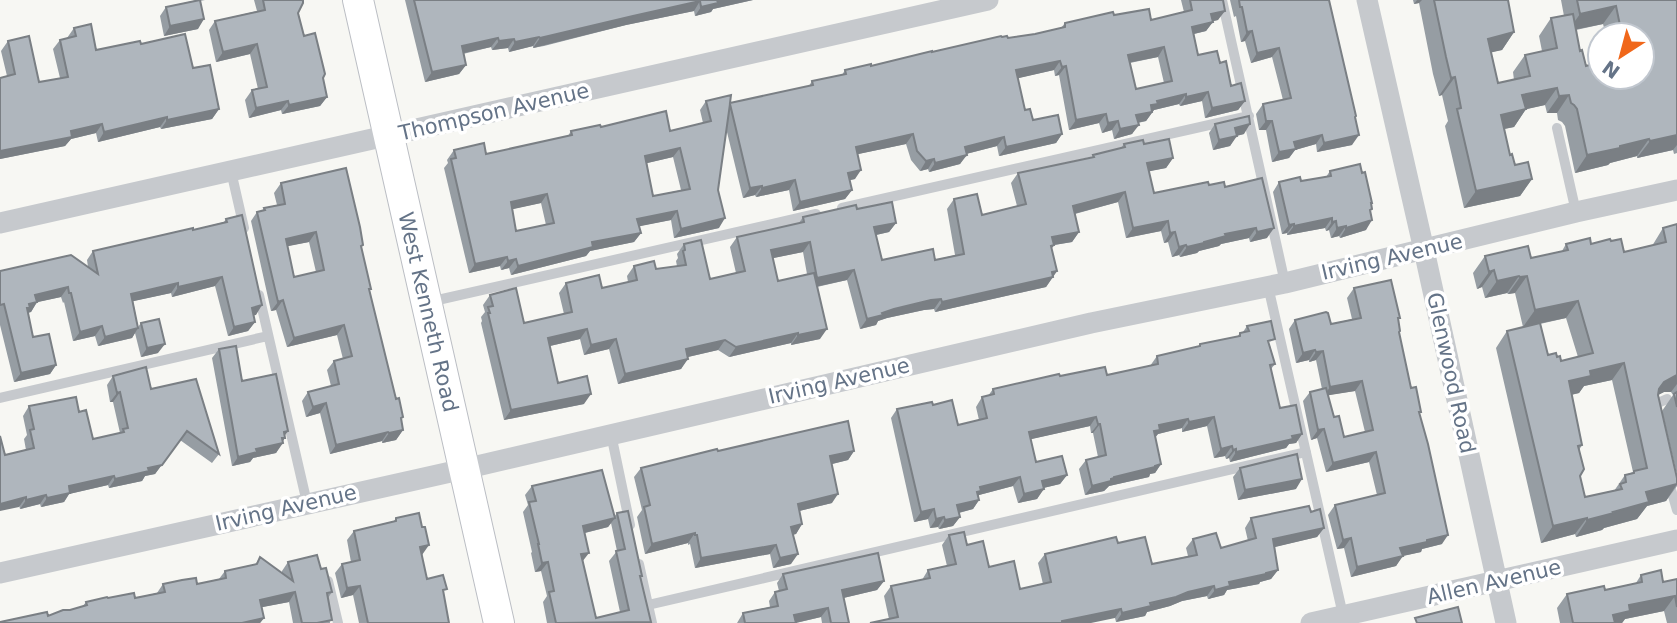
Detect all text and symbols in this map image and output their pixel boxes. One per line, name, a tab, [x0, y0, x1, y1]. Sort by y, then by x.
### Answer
north arrow	[1586, 21, 1656, 91]
text: N	[1598, 56, 1624, 83]
street label: Thompson Avenue	[396, 78, 591, 146]
street label: West Kenneth Road	[393, 210, 463, 414]
street label: Irving Avenue	[1319, 229, 1465, 285]
street label: Glenwood Road	[1422, 290, 1480, 456]
street label: Irving Avenue	[766, 353, 912, 409]
street label: Irving Avenue	[213, 480, 359, 536]
street label: Allen Avenue	[1425, 555, 1563, 609]

